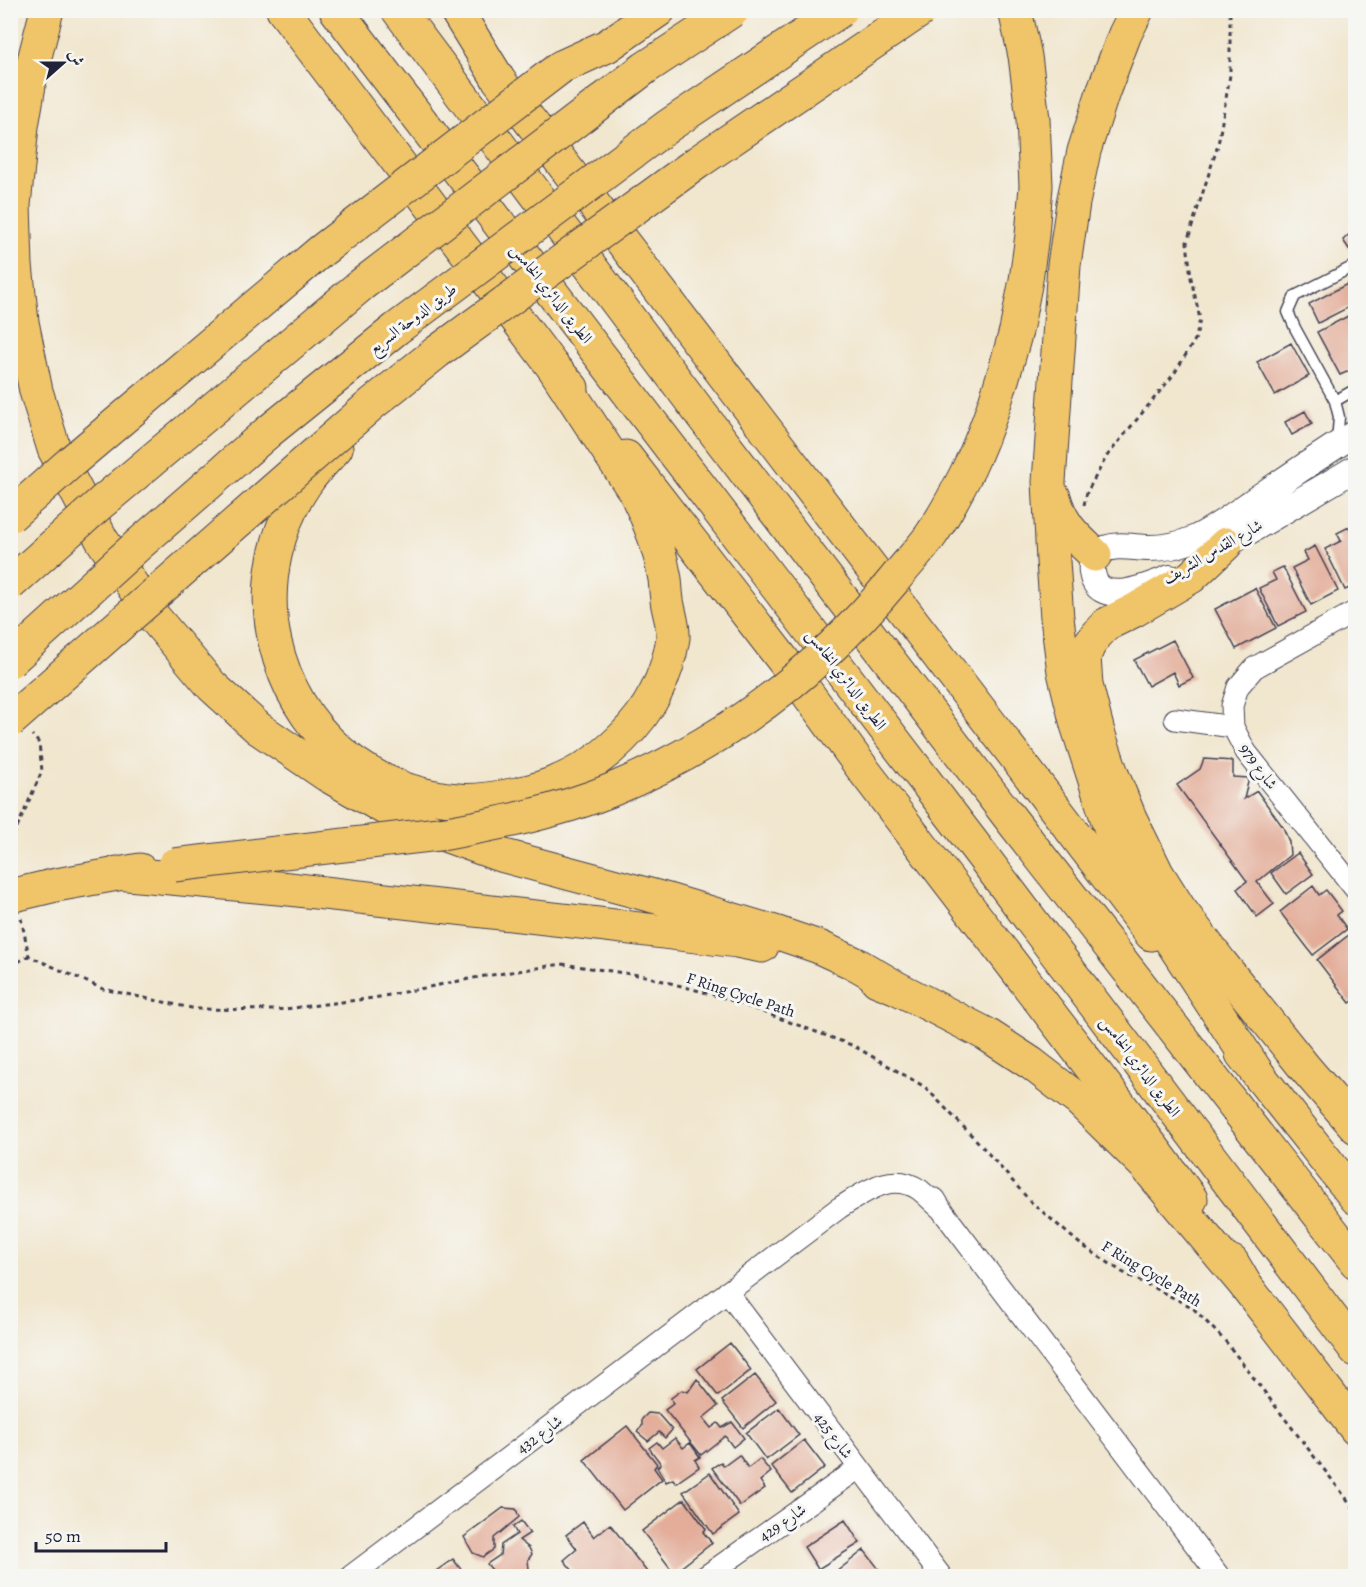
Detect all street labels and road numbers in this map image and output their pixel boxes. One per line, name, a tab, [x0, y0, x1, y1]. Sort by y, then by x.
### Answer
street label: الطريق الدائري الخامس	[505, 239, 597, 349]
street label: طريق الدوحة السريع	[364, 278, 464, 362]
street label: شارع القدس الشريف	[1158, 514, 1268, 591]
street label: الطريق الدائري الخامس	[800, 625, 891, 735]
street label: شارع 979	[1232, 739, 1282, 795]
street label: F Ring Cycle Path	[684, 967, 798, 1023]
street label: الطريق الدائري الخامس	[1094, 1012, 1185, 1122]
street label: F Ring Cycle Path	[1097, 1235, 1206, 1313]
street label: شارع 425	[807, 1408, 858, 1464]
street label: شارع 432	[512, 1410, 568, 1461]
street label: شارع 429	[755, 1499, 812, 1549]

